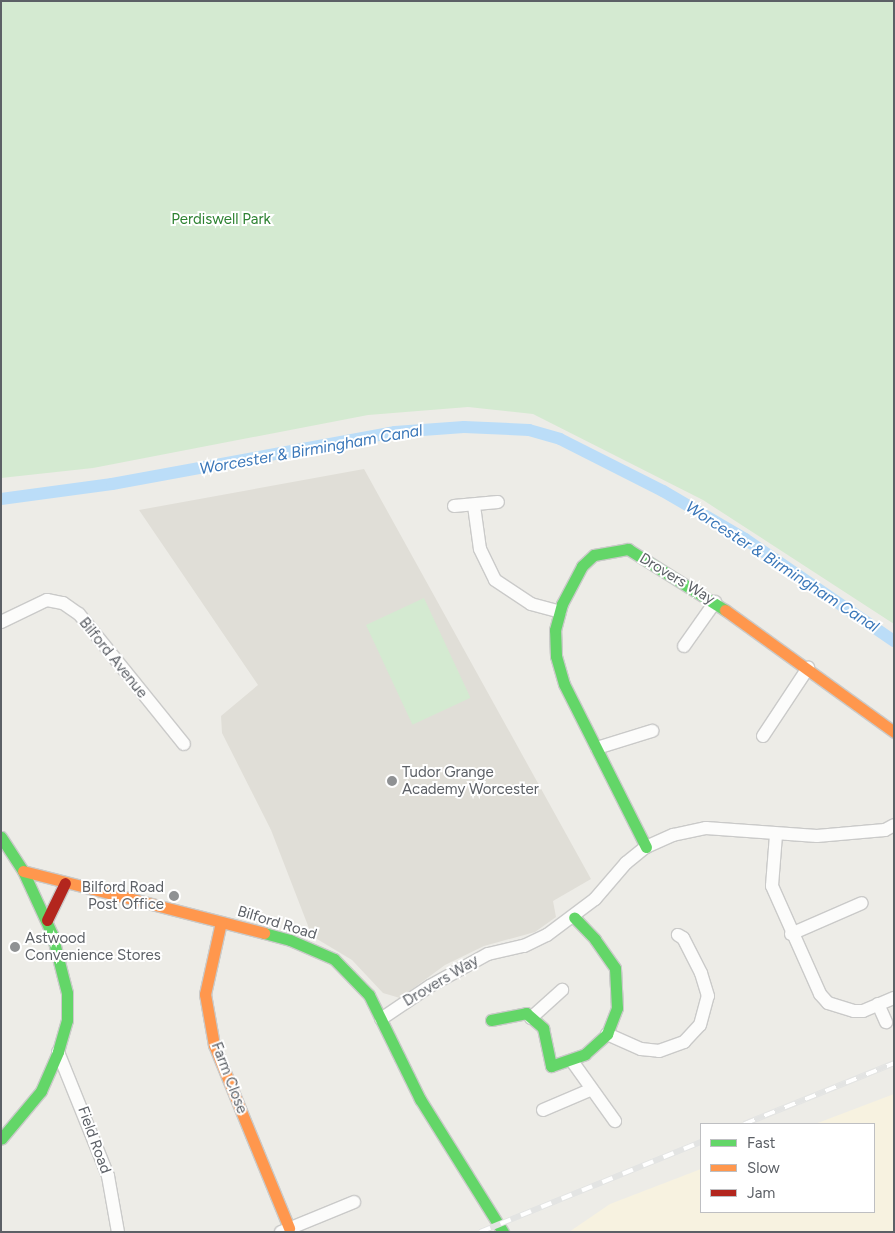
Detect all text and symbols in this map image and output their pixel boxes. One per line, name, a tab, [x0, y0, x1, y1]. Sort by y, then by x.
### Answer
park label: Perdiswell Park	[171, 211, 271, 229]
water label: Worcester & Birmingham Canal	[198, 421, 424, 479]
water label: Worcester & Birmingham Canal	[682, 497, 882, 637]
street label: Drovers Way	[636, 549, 718, 609]
street label: Bilford Avenue	[75, 614, 151, 702]
place label: Tudor Grange Academy Worcester	[402, 763, 539, 798]
marker: Tudor Grange Academy Worcester	[386, 775, 398, 787]
place label: Bilford Road Post Office	[82, 878, 164, 913]
marker: Bilford Road Post Office	[168, 890, 180, 902]
street label: Bilford Road	[235, 902, 319, 944]
place label: Astwood Convenience Stores	[25, 929, 161, 964]
marker: Astwood Convenience Stores	[9, 941, 21, 953]
street label: Drovers Way	[400, 951, 482, 1011]
street label: Farm Close	[207, 1040, 251, 1116]
street label: Field Road	[74, 1104, 114, 1176]
legend	[700, 1123, 875, 1213]
text: Fast	[747, 1134, 775, 1152]
text: Slow	[747, 1159, 780, 1177]
text: Jam	[747, 1184, 775, 1202]

